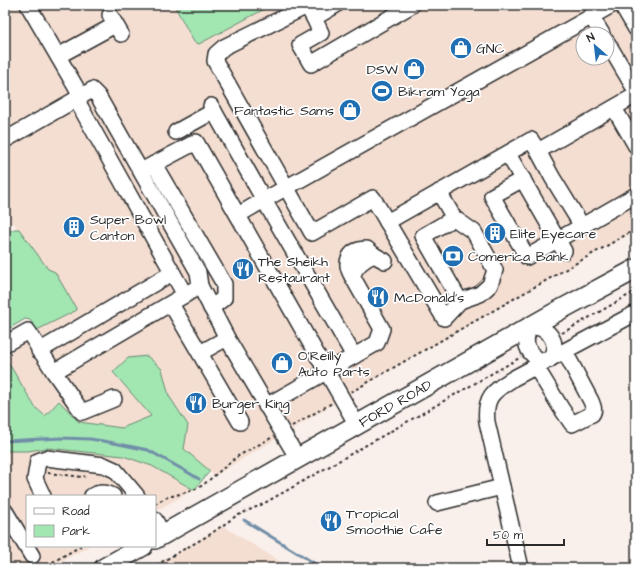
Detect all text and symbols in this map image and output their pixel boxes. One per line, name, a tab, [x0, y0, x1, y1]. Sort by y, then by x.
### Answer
north arrow	[575, 26, 615, 66]
text: N	[584, 29, 597, 46]
shop icon: GNC	[448, 35, 474, 61]
place label: GNC	[476, 39, 504, 59]
shop icon: DSW	[401, 56, 427, 82]
place label: DSW	[367, 60, 398, 80]
sports icon: Bikram Yoga	[369, 78, 395, 104]
place label: Bikram Yoga	[398, 82, 480, 102]
shop icon: Fantastic Sams	[337, 97, 363, 123]
place label: Fantastic Sams	[234, 101, 334, 121]
place label: Super Bowl Canton	[90, 210, 166, 246]
building icon: Super Bowl Canton	[61, 214, 87, 240]
building icon: Elite Eyecare	[482, 220, 508, 246]
place label: Elite Eyecare	[510, 224, 597, 244]
bank icon: Comerica Bank	[440, 243, 466, 269]
place label: Comerica Bank	[468, 247, 569, 267]
place label: The Sheikh Restaurant	[258, 252, 330, 288]
restaurant icon: The Sheikh Restaurant	[230, 256, 256, 282]
restaurant icon: McDonald's	[365, 284, 391, 310]
place label: McDonald's	[394, 288, 464, 308]
place label: O'Reilly Auto Parts	[298, 346, 370, 382]
shop icon: O'Reilly Auto Parts	[269, 350, 295, 376]
street label: FORD ROAD	[355, 375, 436, 433]
restaurant icon: Burger King	[183, 390, 209, 416]
place label: Burger King	[212, 394, 290, 414]
legend	[26, 495, 156, 547]
text: Road	[62, 503, 90, 520]
place label: Tropical Smoothie Cafe	[346, 504, 443, 540]
restaurant icon: Tropical Smoothie Cafe	[318, 508, 344, 534]
scale bar	[487, 521, 564, 547]
text: Park	[62, 523, 90, 540]
text: 50 m	[493, 527, 524, 544]

